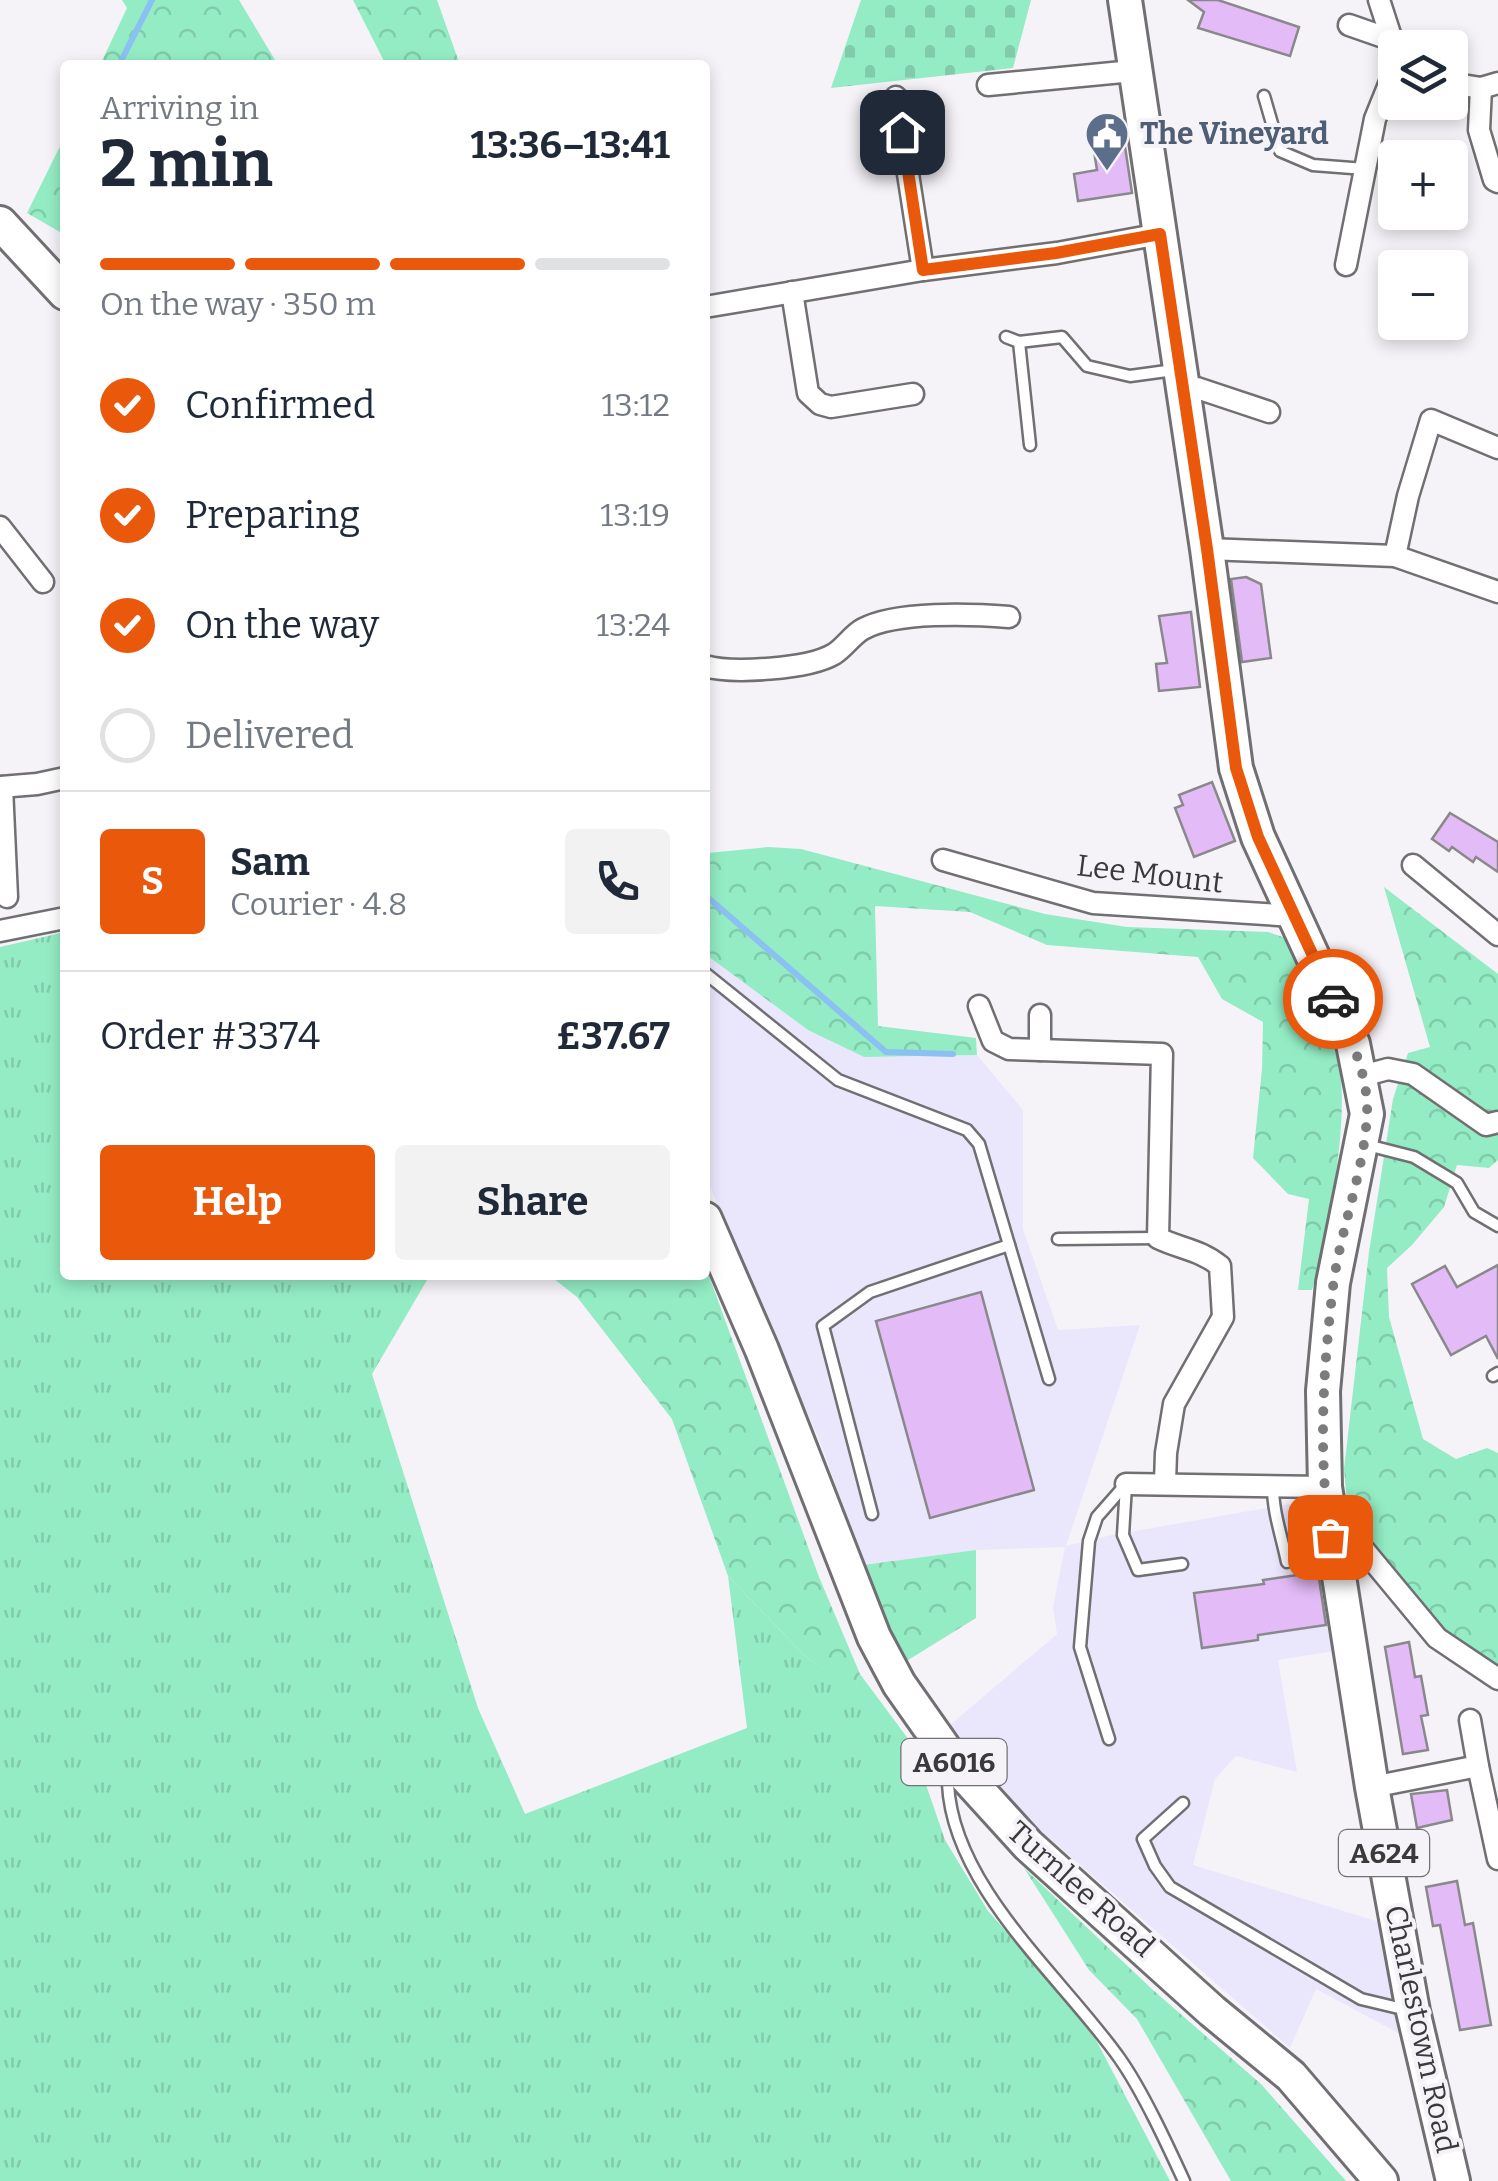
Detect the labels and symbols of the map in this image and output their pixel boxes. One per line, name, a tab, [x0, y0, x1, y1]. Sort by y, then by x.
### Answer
pin	[860, 90, 945, 175]
public building icon: The Vineyard	[1084, 111, 1130, 172]
place label: The Vineyard	[1140, 116, 1329, 152]
street label: Lee Mount	[1075, 847, 1225, 901]
courier	[1283, 949, 1383, 1049]
pin	[1288, 1495, 1373, 1580]
road number: A6016	[902, 1739, 1006, 1785]
street label: Turnlee Road	[1000, 1814, 1162, 1965]
road number: A624	[1339, 1830, 1429, 1876]
street label: Charlestown Road	[1377, 1902, 1465, 2156]

